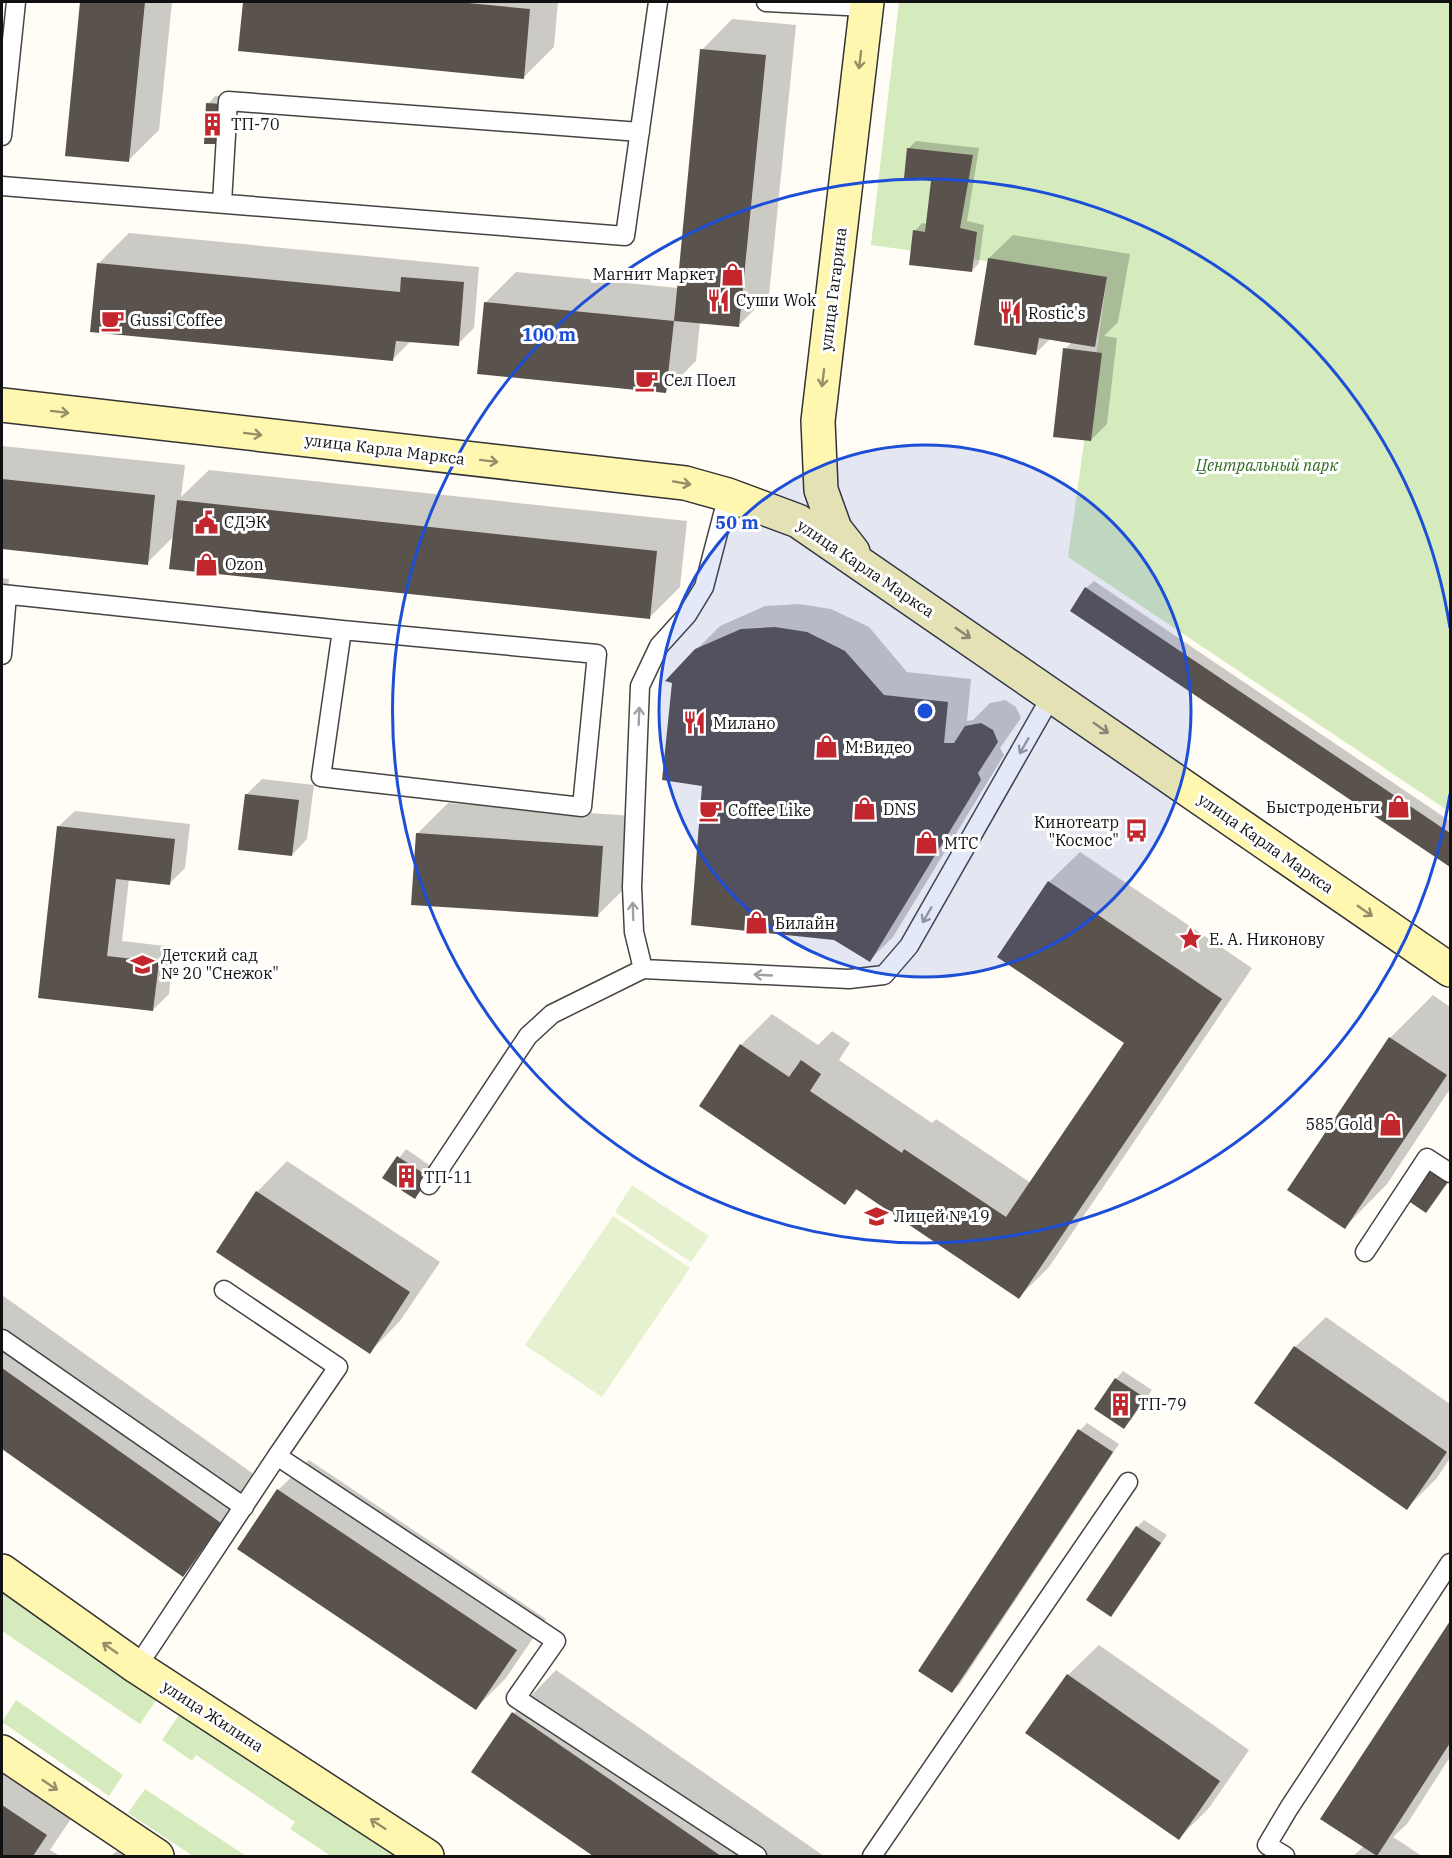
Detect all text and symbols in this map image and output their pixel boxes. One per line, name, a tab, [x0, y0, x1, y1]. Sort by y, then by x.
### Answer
one-way arrow	[854, 49, 865, 69]
building icon: ТП-70	[200, 111, 226, 137]
place label: ТП-70	[231, 114, 280, 134]
street label: улица Гагарина	[815, 226, 851, 352]
shop icon: Магнит Маркет	[720, 261, 746, 287]
place label: Магнит Маркет	[593, 264, 715, 284]
restaurant icon: Суши Wok	[705, 287, 731, 313]
place label: Суши Wok	[736, 290, 817, 310]
restaurant icon: Rostic's	[997, 300, 1023, 326]
place label: Rostic's	[1028, 303, 1086, 323]
cafe icon: Gussi Coffee	[99, 307, 125, 333]
place label: Gussi Coffee	[130, 310, 223, 330]
text: 100 m	[522, 323, 577, 346]
cafe icon: Сел Поел	[633, 367, 659, 393]
one-way arrow	[817, 368, 828, 388]
place label: Сел Поел	[664, 370, 736, 390]
one-way arrow	[49, 407, 69, 418]
one-way arrow	[243, 429, 263, 440]
street label: улица Карла Маркса	[304, 429, 466, 469]
one-way arrow	[478, 455, 498, 466]
park label: Центральный парк	[1195, 455, 1338, 475]
one-way arrow	[672, 478, 692, 489]
public building icon: СДЭК	[193, 509, 219, 535]
text: 50 m	[715, 511, 759, 534]
place label: СДЭК	[224, 512, 267, 532]
street label: улица Карла Маркса	[794, 515, 939, 621]
shop icon: Ozon	[194, 551, 220, 577]
place label: Ozon	[225, 554, 264, 574]
one-way arrow	[954, 627, 971, 639]
centre of rings	[915, 701, 935, 721]
one-way arrow	[634, 707, 645, 727]
restaurant icon: Милано	[682, 710, 708, 736]
place label: Милано	[713, 713, 776, 733]
one-way arrow	[1092, 722, 1108, 734]
shop icon: М.Видео	[814, 734, 840, 760]
place label: М.Видео	[845, 737, 912, 757]
one-way arrow	[1017, 737, 1029, 754]
street label: улица Карла Маркса	[1194, 789, 1338, 898]
shop icon: Быстроденьги	[1385, 794, 1411, 820]
shop icon: DNS	[852, 796, 878, 822]
cafe icon: Coffee Like	[697, 797, 723, 823]
place label: Быстроденьги	[1266, 797, 1380, 817]
place label: DNS	[883, 799, 916, 819]
place label: Coffee Like	[728, 800, 811, 820]
place label: Кинотеатр "Космос"	[1034, 812, 1119, 850]
bus stop icon: Кинотеатр "Космос"	[1124, 818, 1150, 844]
shop icon: МТС	[913, 830, 939, 856]
place label: МТС	[944, 833, 979, 853]
one-way arrow	[627, 902, 639, 922]
one-way arrow	[1356, 905, 1372, 917]
one-way arrow	[921, 906, 933, 923]
shop icon: Билайн	[744, 910, 770, 936]
place label: Билайн	[775, 913, 835, 933]
place icon: Е. А. Никонову	[1178, 926, 1204, 952]
place label: Е. А. Никонову	[1209, 929, 1325, 949]
place label: Детский сад № 20 "Снежок"	[161, 945, 279, 983]
school or university icon: Детский сад № 20 "Снежок"	[130, 951, 156, 977]
one-way arrow	[754, 969, 774, 980]
shop icon: 585 Gold	[1378, 1111, 1404, 1137]
place label: 585 Gold	[1305, 1114, 1373, 1134]
building icon: ТП-11	[393, 1164, 419, 1190]
place label: ТП-11	[424, 1167, 473, 1187]
school or university icon: Лицей № 19	[863, 1203, 889, 1229]
place label: Лицей № 19	[894, 1206, 990, 1226]
building icon: ТП-79	[1107, 1391, 1133, 1417]
place label: ТП-79	[1138, 1394, 1187, 1414]
one-way arrow	[102, 1641, 118, 1654]
street label: улица Жилина	[159, 1676, 268, 1756]
one-way arrow	[41, 1779, 57, 1791]
one-way arrow	[370, 1818, 387, 1830]

